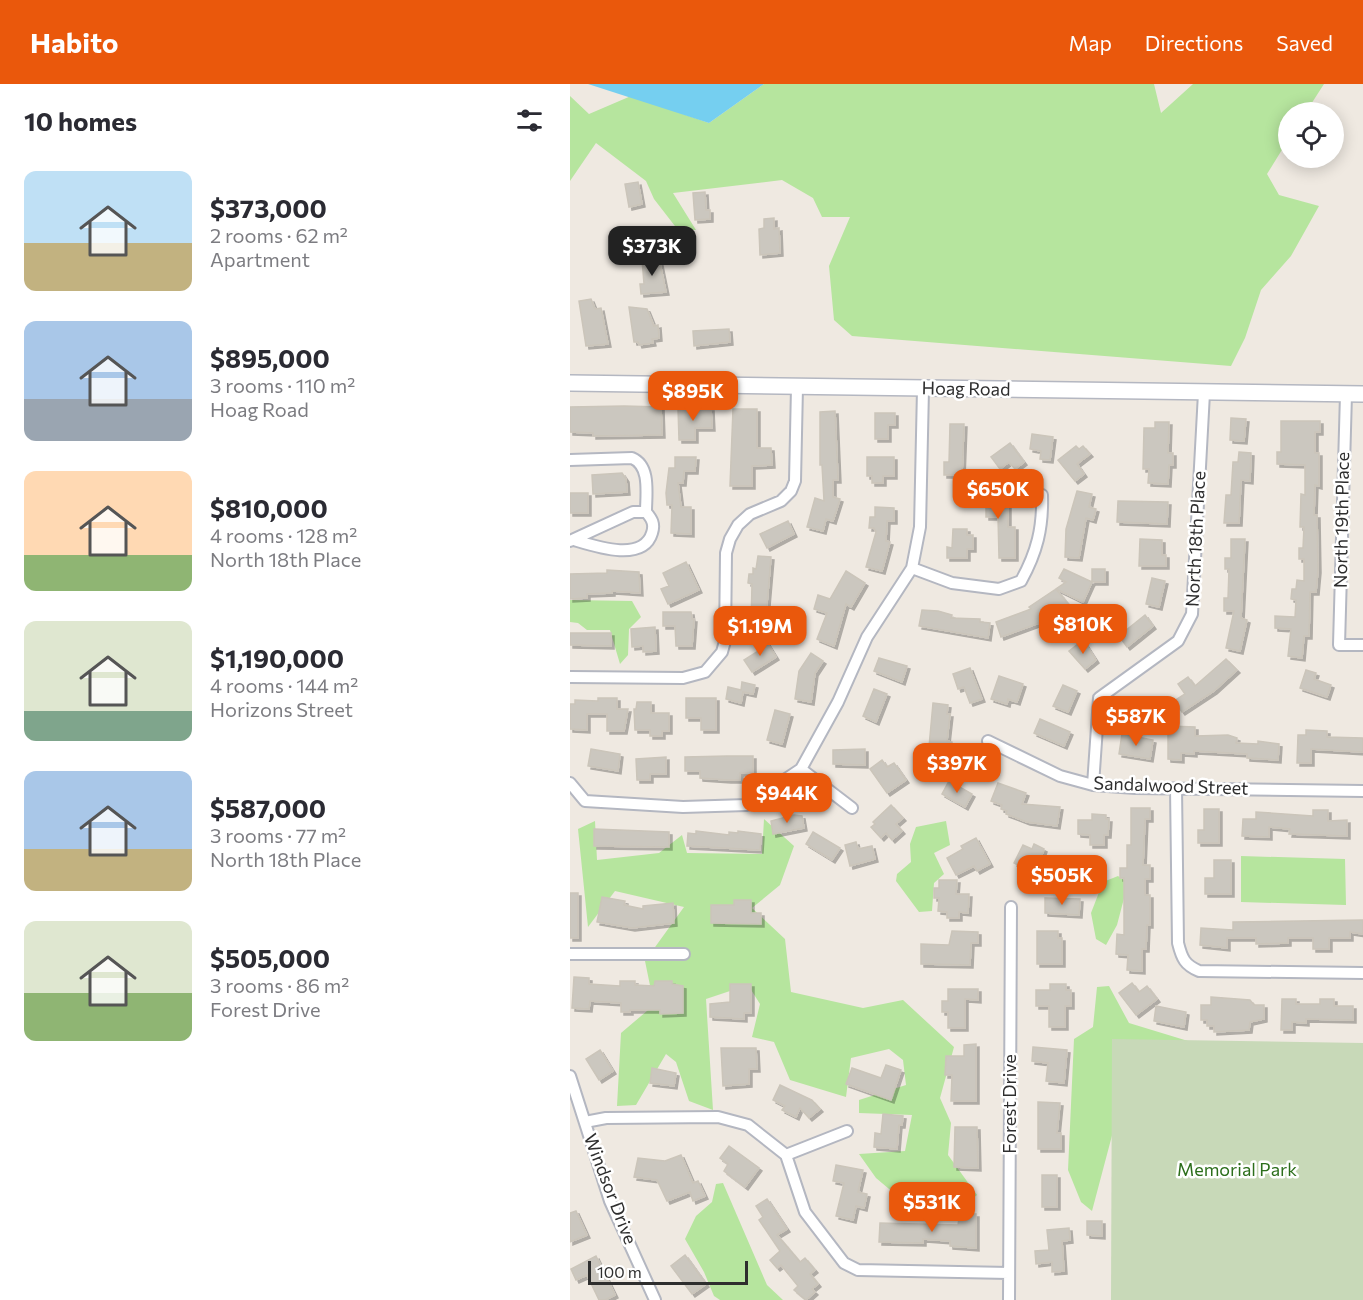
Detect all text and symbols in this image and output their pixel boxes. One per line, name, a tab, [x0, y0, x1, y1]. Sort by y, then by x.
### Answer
text: Habito	[30, 25, 119, 59]
text: Map	[1069, 30, 1112, 55]
text: Directions	[1145, 30, 1243, 55]
text: Saved	[1276, 30, 1333, 55]
map controls	[1278, 102, 1344, 168]
button: locate	[1278, 102, 1344, 168]
icon: filters	[513, 104, 546, 137]
text: 10 homes	[24, 105, 137, 136]
text: $373,000	[210, 192, 327, 223]
icon: home	[72, 195, 144, 267]
text: 2 rooms · 62 m²	[210, 223, 348, 247]
pin: $373K	[610, 226, 694, 277]
text: $373K	[622, 233, 682, 257]
text: Apartment	[210, 247, 310, 271]
text: $895,000	[210, 342, 330, 373]
icon: home	[72, 345, 144, 417]
pin: $895K	[651, 371, 735, 422]
text: 3 rooms · 110 m²	[210, 373, 355, 397]
street label: Hoag Road	[921, 376, 1011, 400]
text: $895K	[662, 378, 724, 402]
text: Hoag Road	[210, 397, 309, 421]
street label: North 19th Place	[1329, 452, 1353, 588]
pin: $650K	[956, 469, 1040, 520]
street label: North 18th Place	[1180, 470, 1210, 607]
text: $650K	[967, 476, 1029, 500]
text: $810,000	[210, 492, 328, 523]
icon: home	[72, 495, 144, 567]
text: 4 rooms · 128 m²	[210, 523, 357, 547]
text: North 18th Place	[210, 547, 361, 571]
pin: $810K	[1041, 604, 1125, 655]
pin: $1.19M	[711, 606, 809, 657]
text: $810K	[1053, 611, 1113, 635]
text: $1.19M	[727, 613, 793, 637]
text: $1,190,000	[210, 642, 344, 673]
icon: home	[72, 645, 144, 717]
text: 4 rooms · 144 m²	[210, 673, 358, 697]
pin: $587K	[1094, 696, 1178, 747]
text: Horizons Street	[210, 697, 353, 721]
text: $587K	[1106, 703, 1166, 727]
pin: $397K	[915, 743, 999, 794]
text: $397K	[927, 750, 987, 774]
street label: Sandalwood Street	[1093, 771, 1249, 799]
pin: $944K	[745, 773, 829, 824]
text: $944K	[756, 780, 818, 804]
text: $587,000	[210, 792, 326, 823]
icon: home	[72, 795, 144, 867]
text: 3 rooms · 77 m²	[210, 823, 346, 847]
text: North 18th Place	[210, 847, 361, 871]
pin: $505K	[1020, 855, 1104, 906]
text: $505K	[1031, 862, 1093, 886]
text: $505,000	[210, 942, 330, 973]
icon: home	[72, 945, 144, 1017]
text: 3 rooms · 86 m²	[210, 973, 349, 997]
text: Forest Drive	[210, 997, 321, 1021]
street label: Forest Drive	[998, 1054, 1020, 1154]
street label: Windsor Drive	[580, 1130, 642, 1247]
park label: Memorial Park	[1177, 1158, 1297, 1180]
pin: $531K	[890, 1182, 974, 1233]
text: $531K	[903, 1189, 961, 1213]
scale bar	[588, 1258, 748, 1286]
text: 100 m	[597, 1262, 642, 1281]

